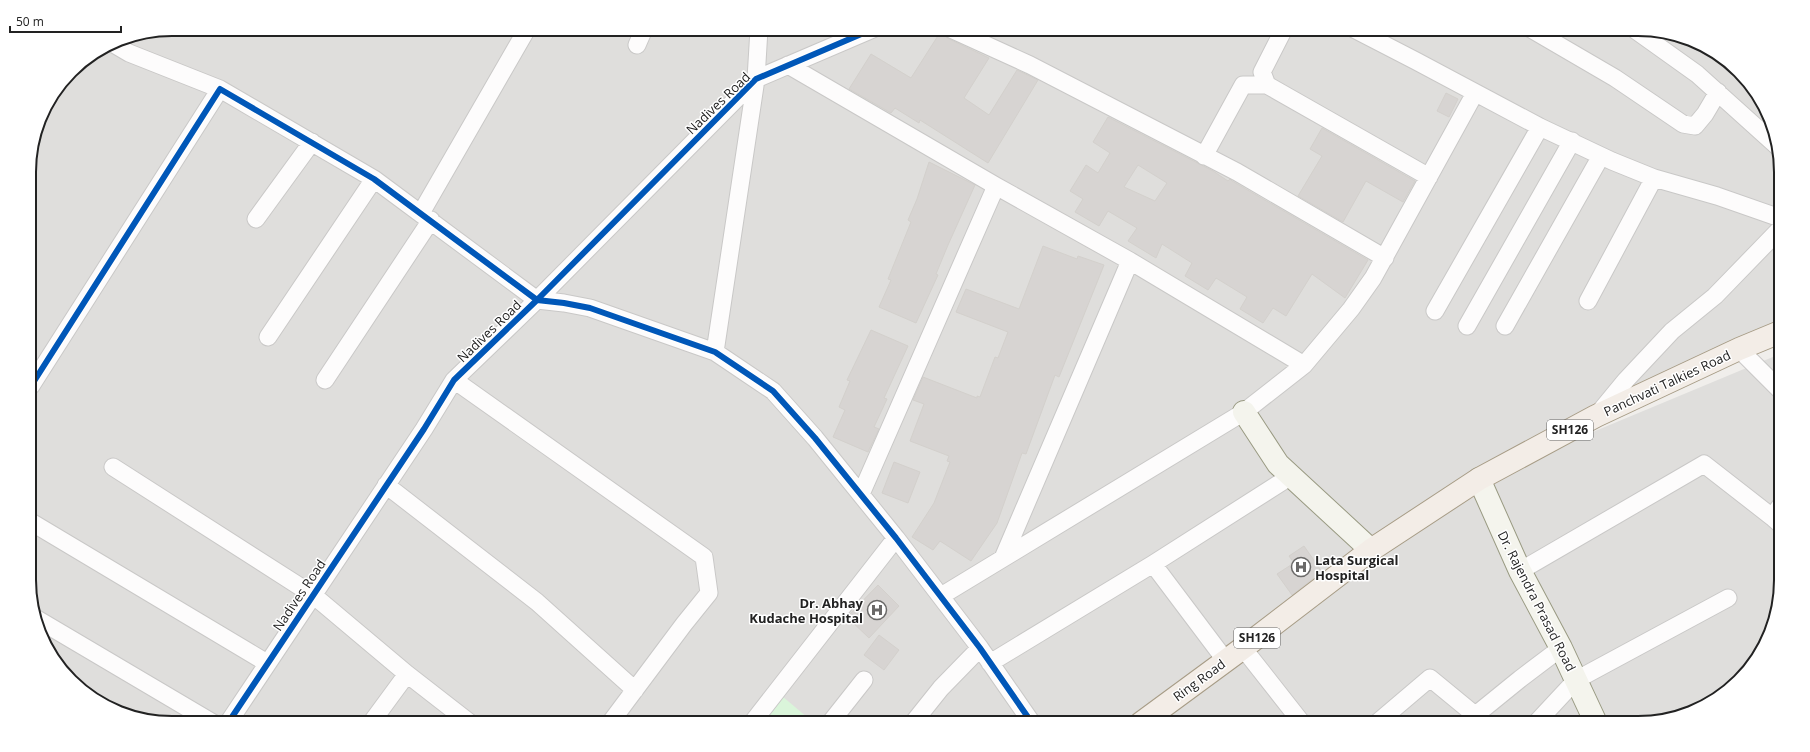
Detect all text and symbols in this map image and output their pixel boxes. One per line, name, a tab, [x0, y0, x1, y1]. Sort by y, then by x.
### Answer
scale bar	[10, 8, 121, 34]
text: 50 m	[16, 13, 44, 30]
street label: Nadives Road	[682, 68, 754, 138]
street label: Nadives Road	[453, 296, 525, 366]
street label: Panchvati Talkies Road	[1601, 346, 1733, 420]
road number: SH126	[1547, 420, 1593, 440]
street label: Dr. Rajendra Prasad Road	[1494, 528, 1580, 674]
place label: Lata Surgical Hospital	[1315, 551, 1399, 584]
street label: Nadives Road	[268, 556, 330, 634]
hospital icon: Lata Surgical Hospital	[1290, 556, 1312, 578]
place label: Dr. Abhay Kudache Hospital	[749, 594, 864, 627]
hospital icon: Dr. Abhay Kudache Hospital	[866, 599, 888, 621]
road number: SH126	[1234, 628, 1280, 648]
street label: Ring Road	[1169, 655, 1229, 705]

